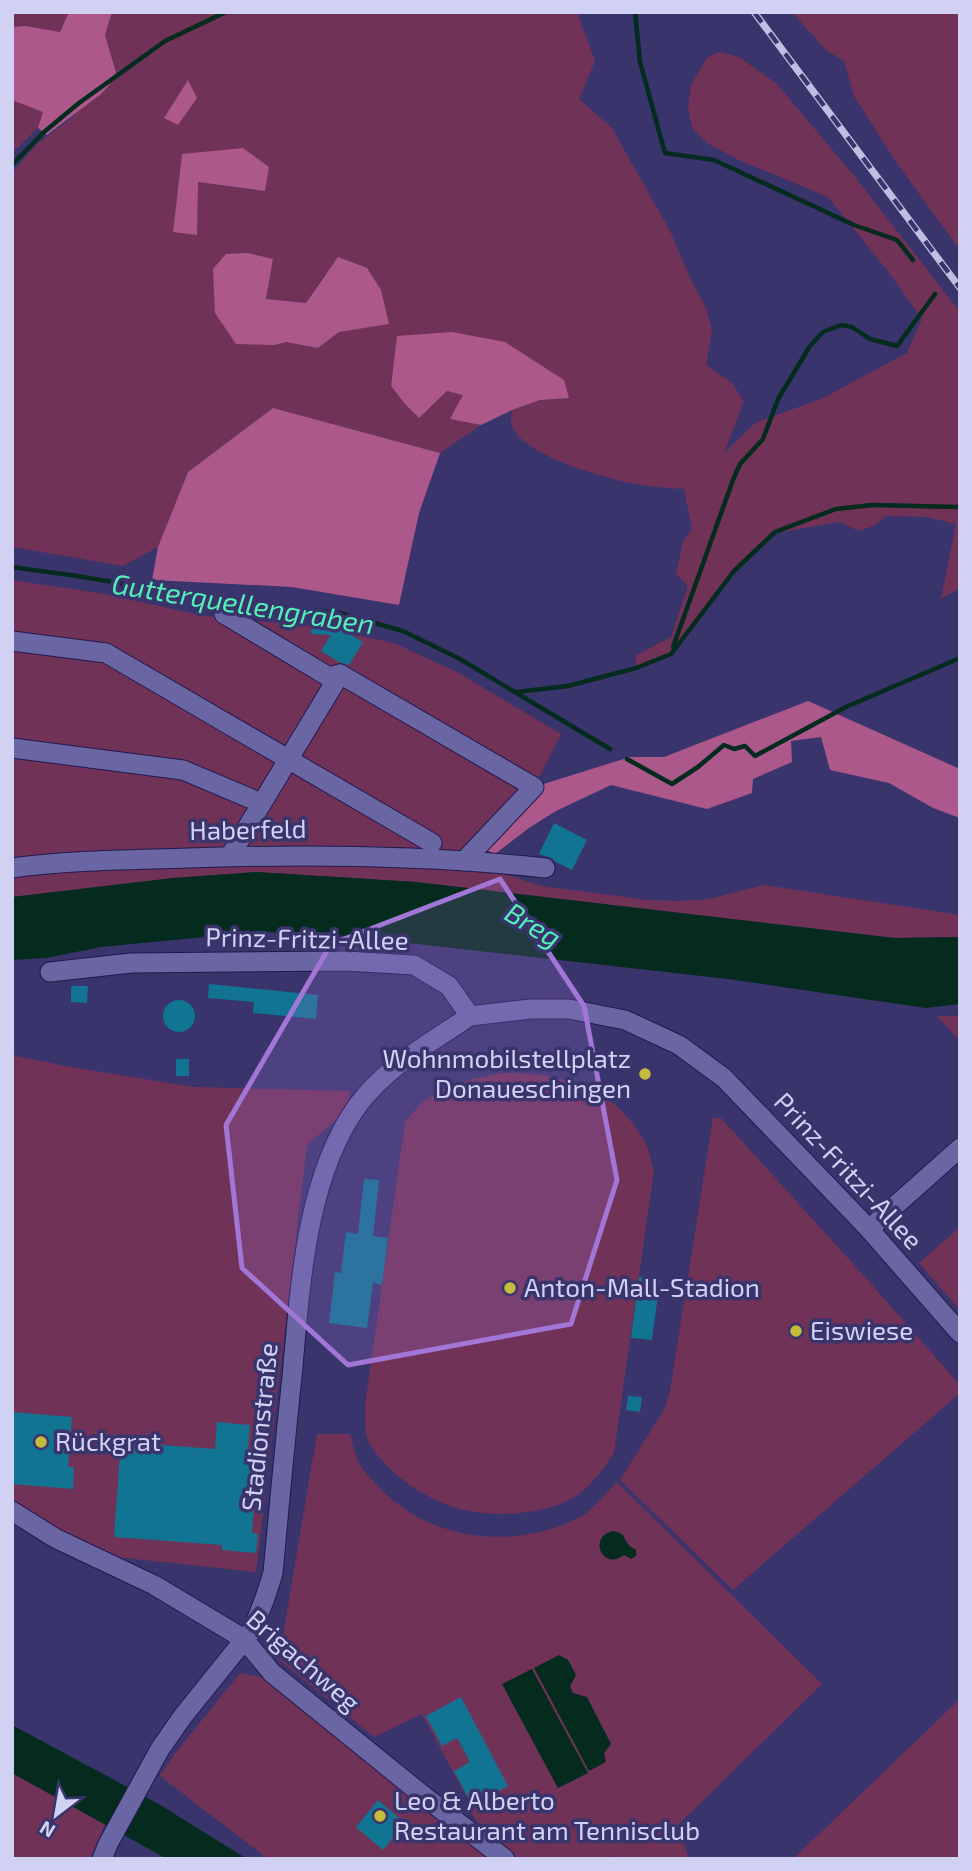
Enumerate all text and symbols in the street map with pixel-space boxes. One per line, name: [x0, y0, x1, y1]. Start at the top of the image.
water label: Gutterquellengraben: [110, 565, 377, 641]
street label: Haberfeld: [189, 812, 307, 845]
water label: Breg: [499, 894, 568, 954]
street label: Prinz-Fritzi-Allee: [205, 920, 409, 955]
place label: Wohnmobilstellplatz Donaueschingen: [383, 1042, 631, 1103]
marker: Wohnmobilstellplatz Donaueschingen: [637, 1066, 653, 1082]
street label: Prinz-Fritzi-Allee: [769, 1085, 930, 1255]
place label: Anton-Mall-Stadion: [524, 1271, 760, 1302]
marker: Anton-Mall-Stadion: [502, 1280, 518, 1296]
place label: Eiswiese: [810, 1314, 913, 1345]
marker: Eiswiese: [788, 1323, 804, 1339]
street label: Stadionstraße: [234, 1341, 283, 1513]
place label: Rückgrat: [55, 1425, 161, 1456]
marker: Rückgrat: [33, 1434, 49, 1450]
street label: Brigachweg: [241, 1602, 367, 1717]
north arrow: [21, 1780, 91, 1850]
place label: Leo & Alberto Restaurant am Tennisclub: [394, 1784, 700, 1845]
marker: Leo & Alberto Restaurant am Tennisclub: [372, 1808, 388, 1824]
text: N: [35, 1817, 59, 1843]

